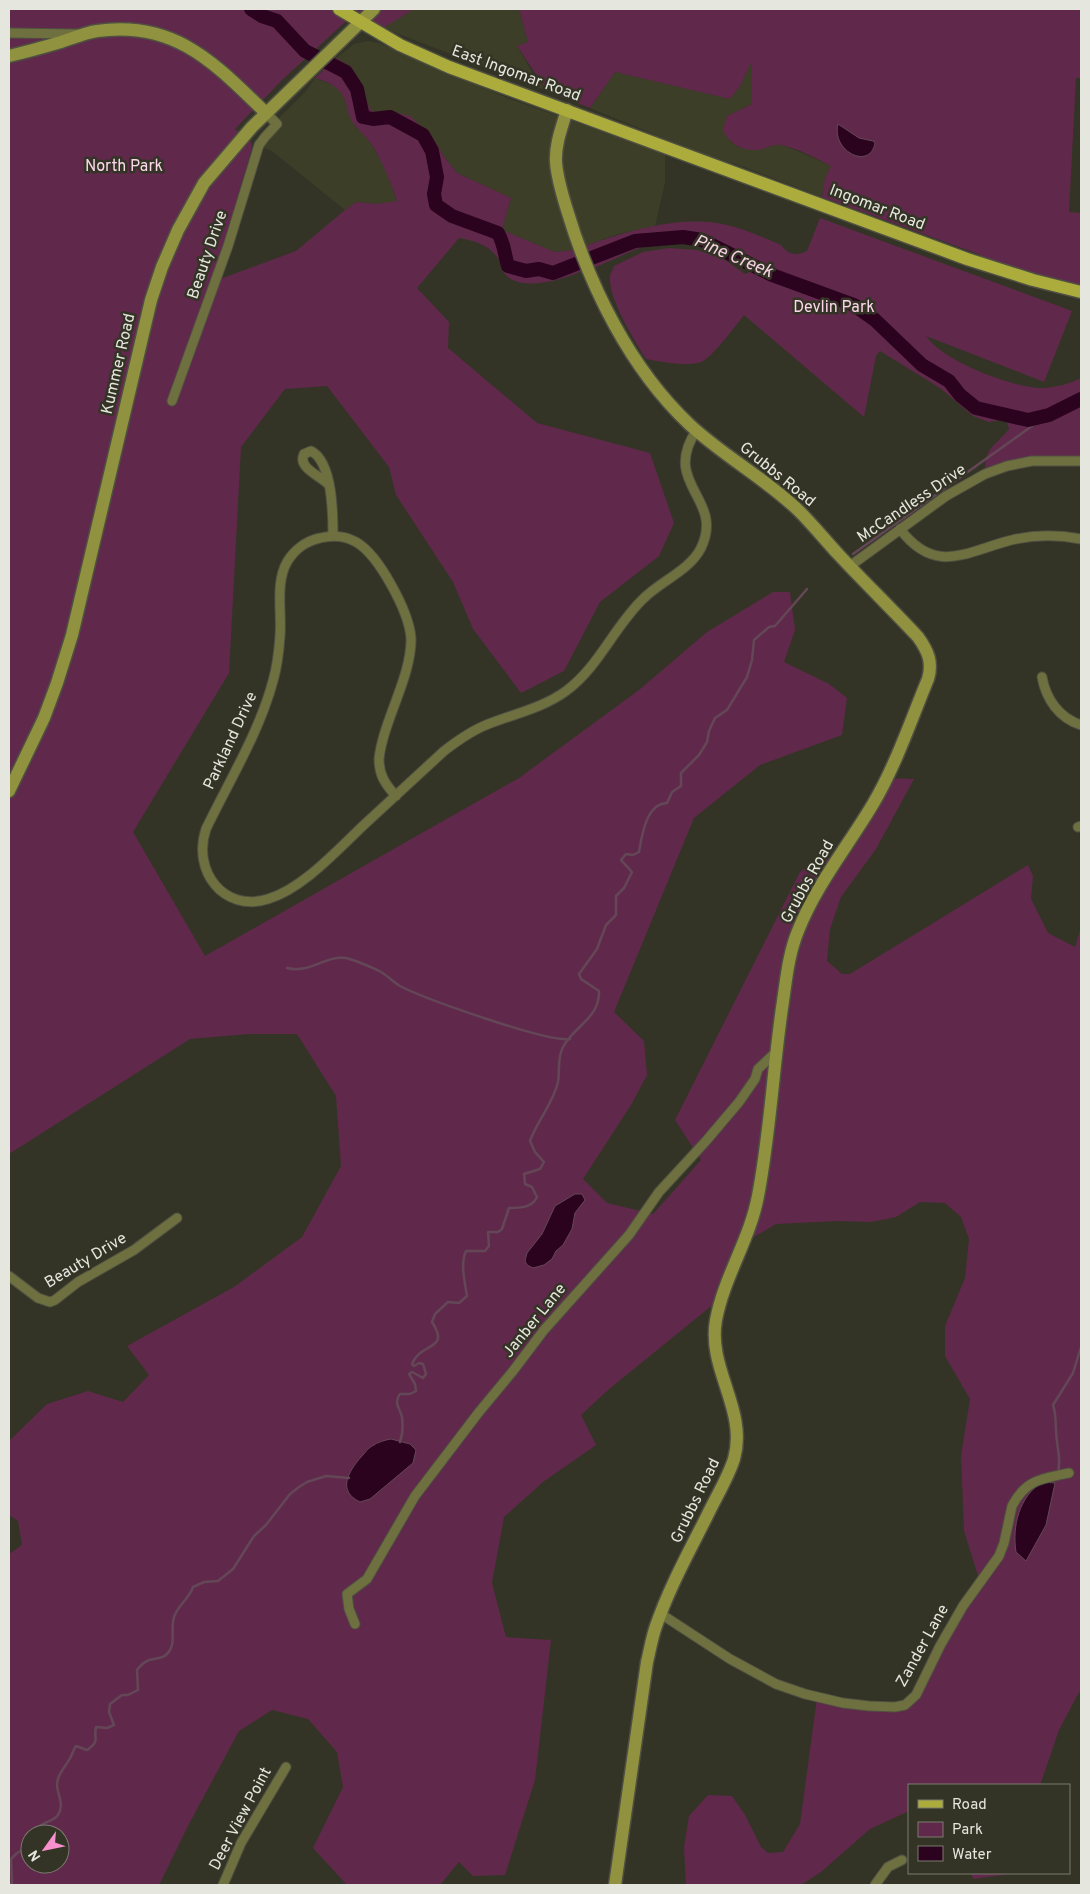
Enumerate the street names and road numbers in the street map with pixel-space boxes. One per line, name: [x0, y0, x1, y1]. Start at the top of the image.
street label: East Ingomar Road: [449, 41, 583, 107]
street label: Ingomar Road: [826, 181, 928, 235]
street label: Beauty Drive: [183, 208, 233, 302]
street label: Kummer Road: [98, 312, 140, 416]
street label: Grubbs Road: [735, 438, 819, 512]
street label: McCandless Drive: [854, 460, 970, 548]
street label: Parkland Drive: [200, 689, 262, 793]
street label: Grubbs Road: [777, 837, 839, 927]
street label: Beauty Drive: [41, 1229, 131, 1293]
street label: Janber Lane: [499, 1280, 571, 1362]
street label: Grubbs Road: [667, 1455, 725, 1547]
street label: Zander Lane: [892, 1601, 954, 1691]
street label: Deer View Point: [205, 1764, 277, 1874]

